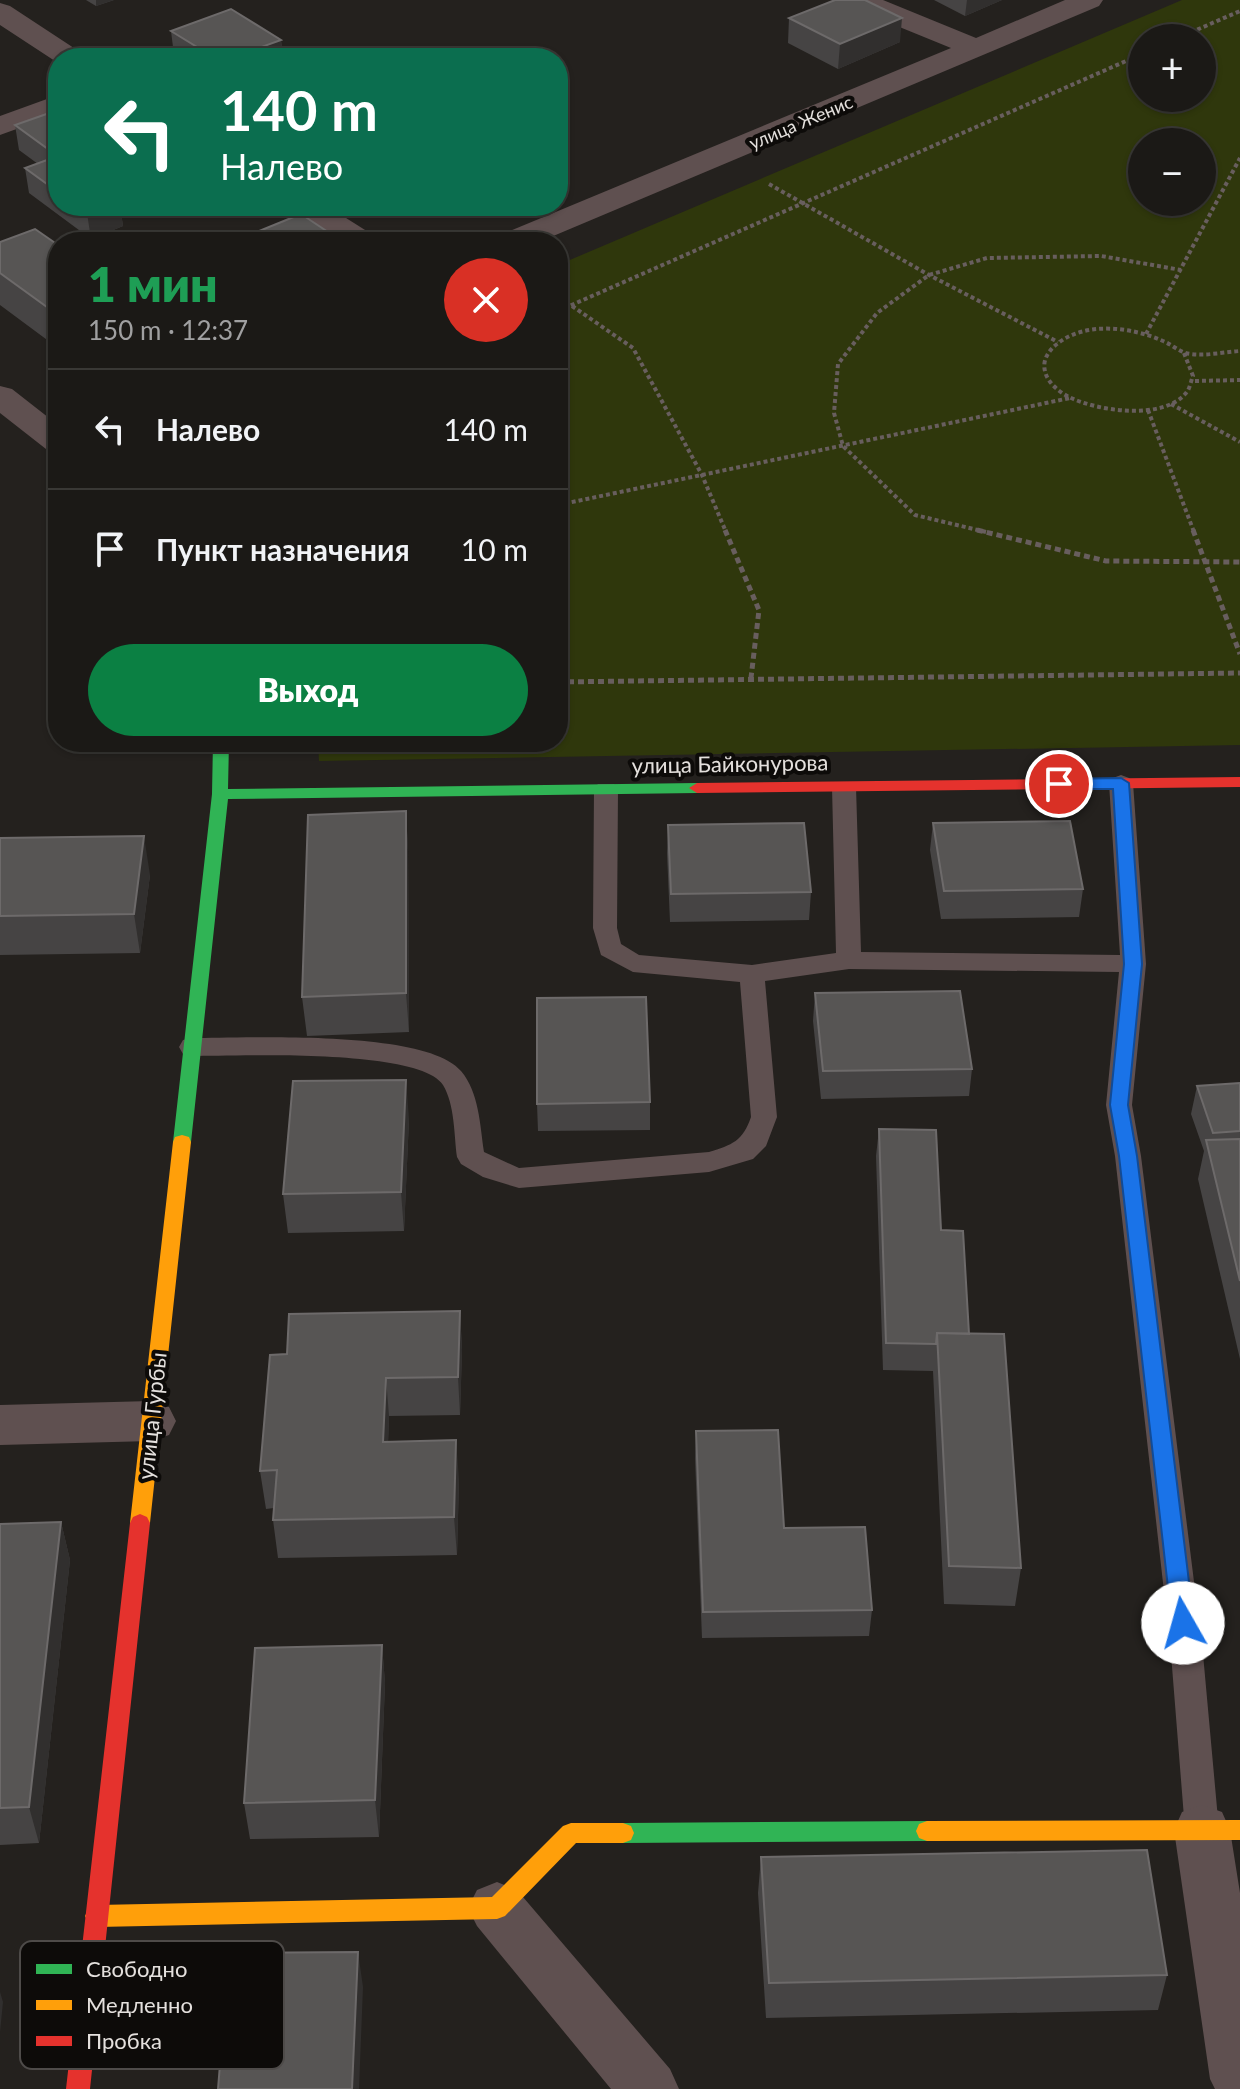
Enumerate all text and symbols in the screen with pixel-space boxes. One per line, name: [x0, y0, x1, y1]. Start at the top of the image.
map controls: [1128, 24, 1216, 216]
button: +: [1128, 24, 1216, 112]
text: 140 m: [220, 76, 378, 143]
icon: left: [88, 80, 192, 184]
street label: улица Женис: [746, 90, 856, 154]
button: −: [1128, 128, 1216, 216]
text: Налево: [220, 144, 343, 188]
text: 1 мин: [88, 255, 218, 312]
button: close: [444, 258, 528, 342]
text: 150 m · 12:37: [88, 314, 248, 346]
icon: left: [88, 407, 132, 451]
text: Налево: [156, 411, 260, 447]
text: 140 m: [443, 411, 528, 447]
icon: arrive: [88, 527, 132, 571]
text: Пункт назначения: [156, 531, 410, 567]
text: 10 m: [461, 531, 528, 567]
button: Выход: [88, 644, 528, 736]
street label: улица Байконурова: [631, 748, 829, 779]
pin: [1025, 750, 1093, 818]
icon: arrive: [1037, 762, 1081, 806]
street label: улица Гурбы: [131, 1351, 172, 1481]
position arrow: [1141, 1581, 1225, 1665]
legend: [20, 1941, 284, 2069]
text: Свободно: [86, 1955, 187, 1982]
text: Медленно: [86, 1991, 193, 2018]
text: Пробка: [86, 2027, 162, 2054]

